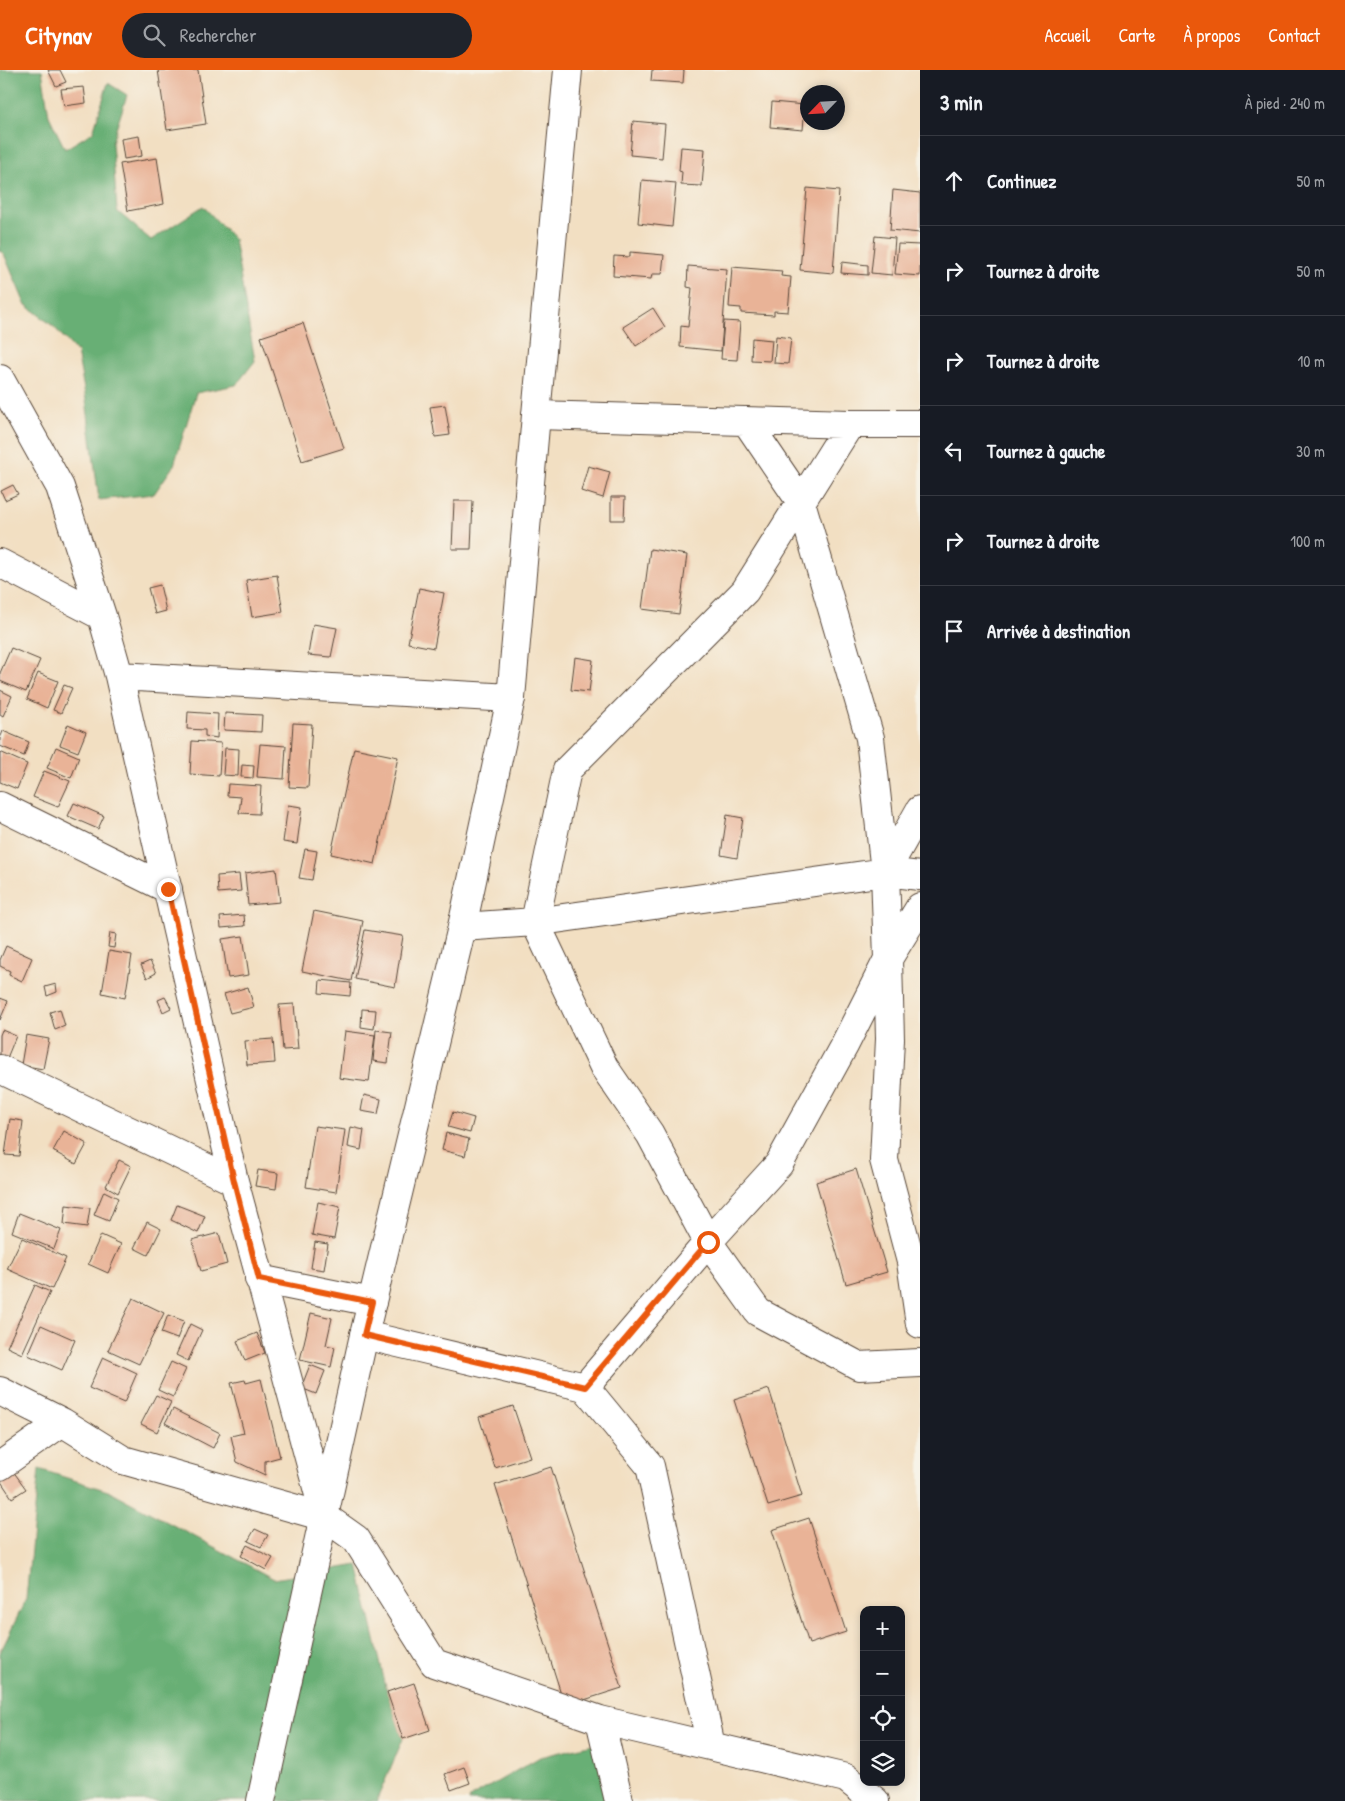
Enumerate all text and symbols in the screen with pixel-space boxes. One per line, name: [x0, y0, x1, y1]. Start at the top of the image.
search box: [122, 13, 472, 58]
text: Citynav: [25, 19, 92, 51]
icon: search: [140, 21, 168, 49]
text: Rechercher: [180, 22, 256, 48]
text: Accueil: [1044, 23, 1090, 48]
text: Carte: [1118, 23, 1156, 48]
text: À propos: [1184, 23, 1240, 48]
text: Contact: [1268, 23, 1320, 48]
north arrow: [800, 85, 845, 130]
text: 3 min: [940, 88, 983, 117]
text: À pied · 240 m: [1245, 92, 1325, 114]
icon: ahead: [940, 167, 968, 195]
text: Continuez: [987, 168, 1056, 194]
text: 50 m: [1297, 170, 1325, 192]
icon: right: [940, 257, 968, 285]
text: Tournez à droite: [987, 258, 1100, 284]
text: 50 m: [1297, 260, 1325, 282]
icon: right: [940, 347, 968, 375]
text: Tournez à droite: [987, 348, 1100, 374]
text: 10 m: [1297, 350, 1325, 372]
icon: left: [940, 437, 968, 465]
text: Tournez à gauche: [987, 438, 1105, 464]
text: 30 m: [1296, 440, 1325, 462]
icon: right: [940, 527, 968, 555]
text: Tournez à droite: [987, 528, 1100, 554]
text: 100 m: [1290, 530, 1325, 552]
icon: arrive: [940, 617, 968, 645]
text: Arrivée à destination: [987, 618, 1130, 644]
route end: [157, 878, 180, 901]
route start: [697, 1231, 720, 1254]
map controls: [860, 1606, 905, 1786]
button: +: [860, 1606, 905, 1651]
button: −: [860, 1651, 905, 1696]
button: locate: [860, 1696, 905, 1741]
button: layers: [860, 1741, 905, 1786]

